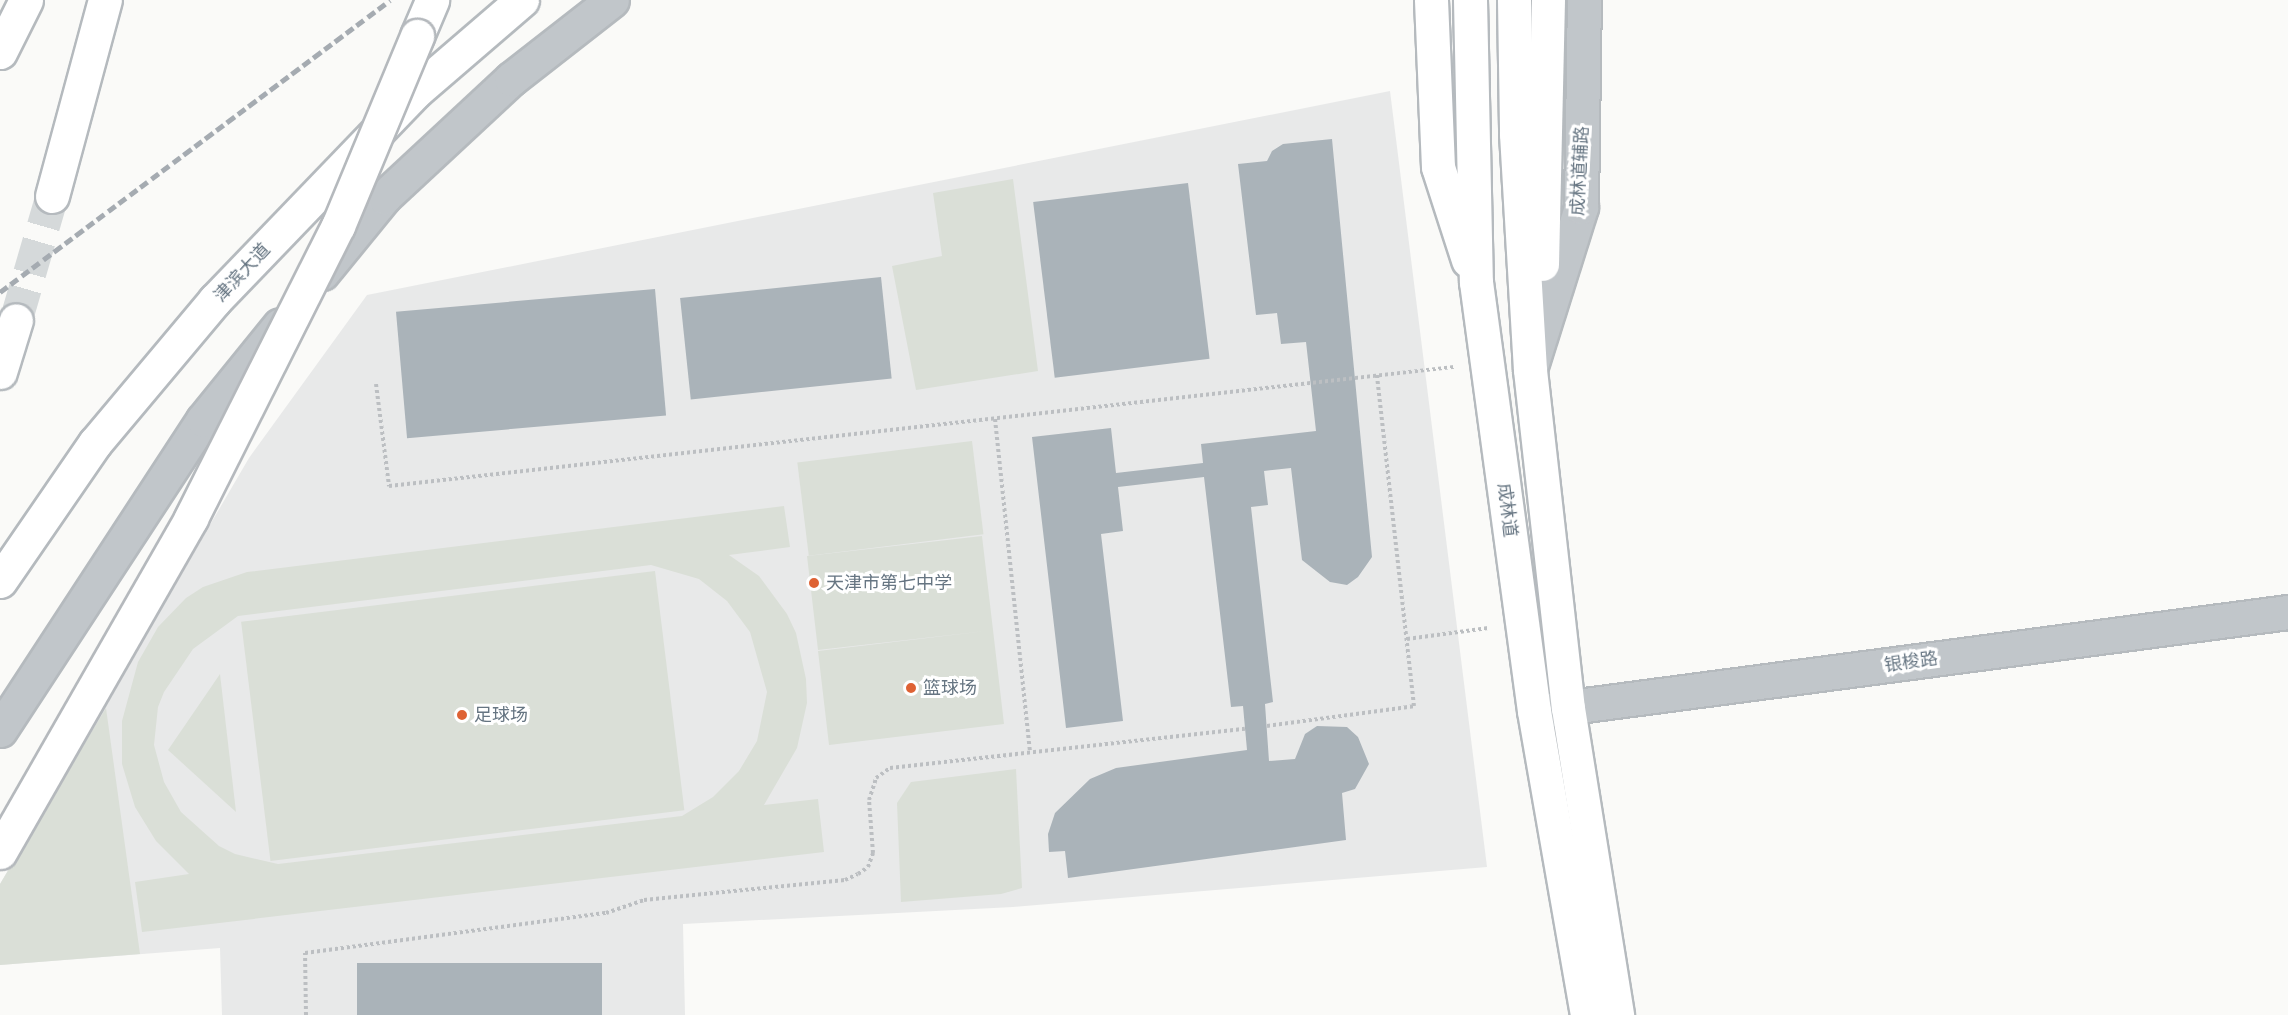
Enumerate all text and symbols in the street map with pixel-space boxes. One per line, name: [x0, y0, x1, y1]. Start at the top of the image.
street label: 成林道辅路: [1567, 125, 1593, 217]
street label: 津滨大道: [210, 239, 274, 307]
street label: 成林道: [1493, 482, 1521, 538]
place label: 天津市第七中学: [826, 572, 952, 594]
marker: 天津市第七中学: [807, 576, 821, 590]
street label: 银梭路: [1883, 648, 1939, 676]
place label: 篮球场: [923, 677, 977, 699]
marker: 篮球场: [904, 681, 918, 695]
place label: 足球场: [474, 704, 528, 726]
marker: 足球场: [455, 708, 469, 722]

